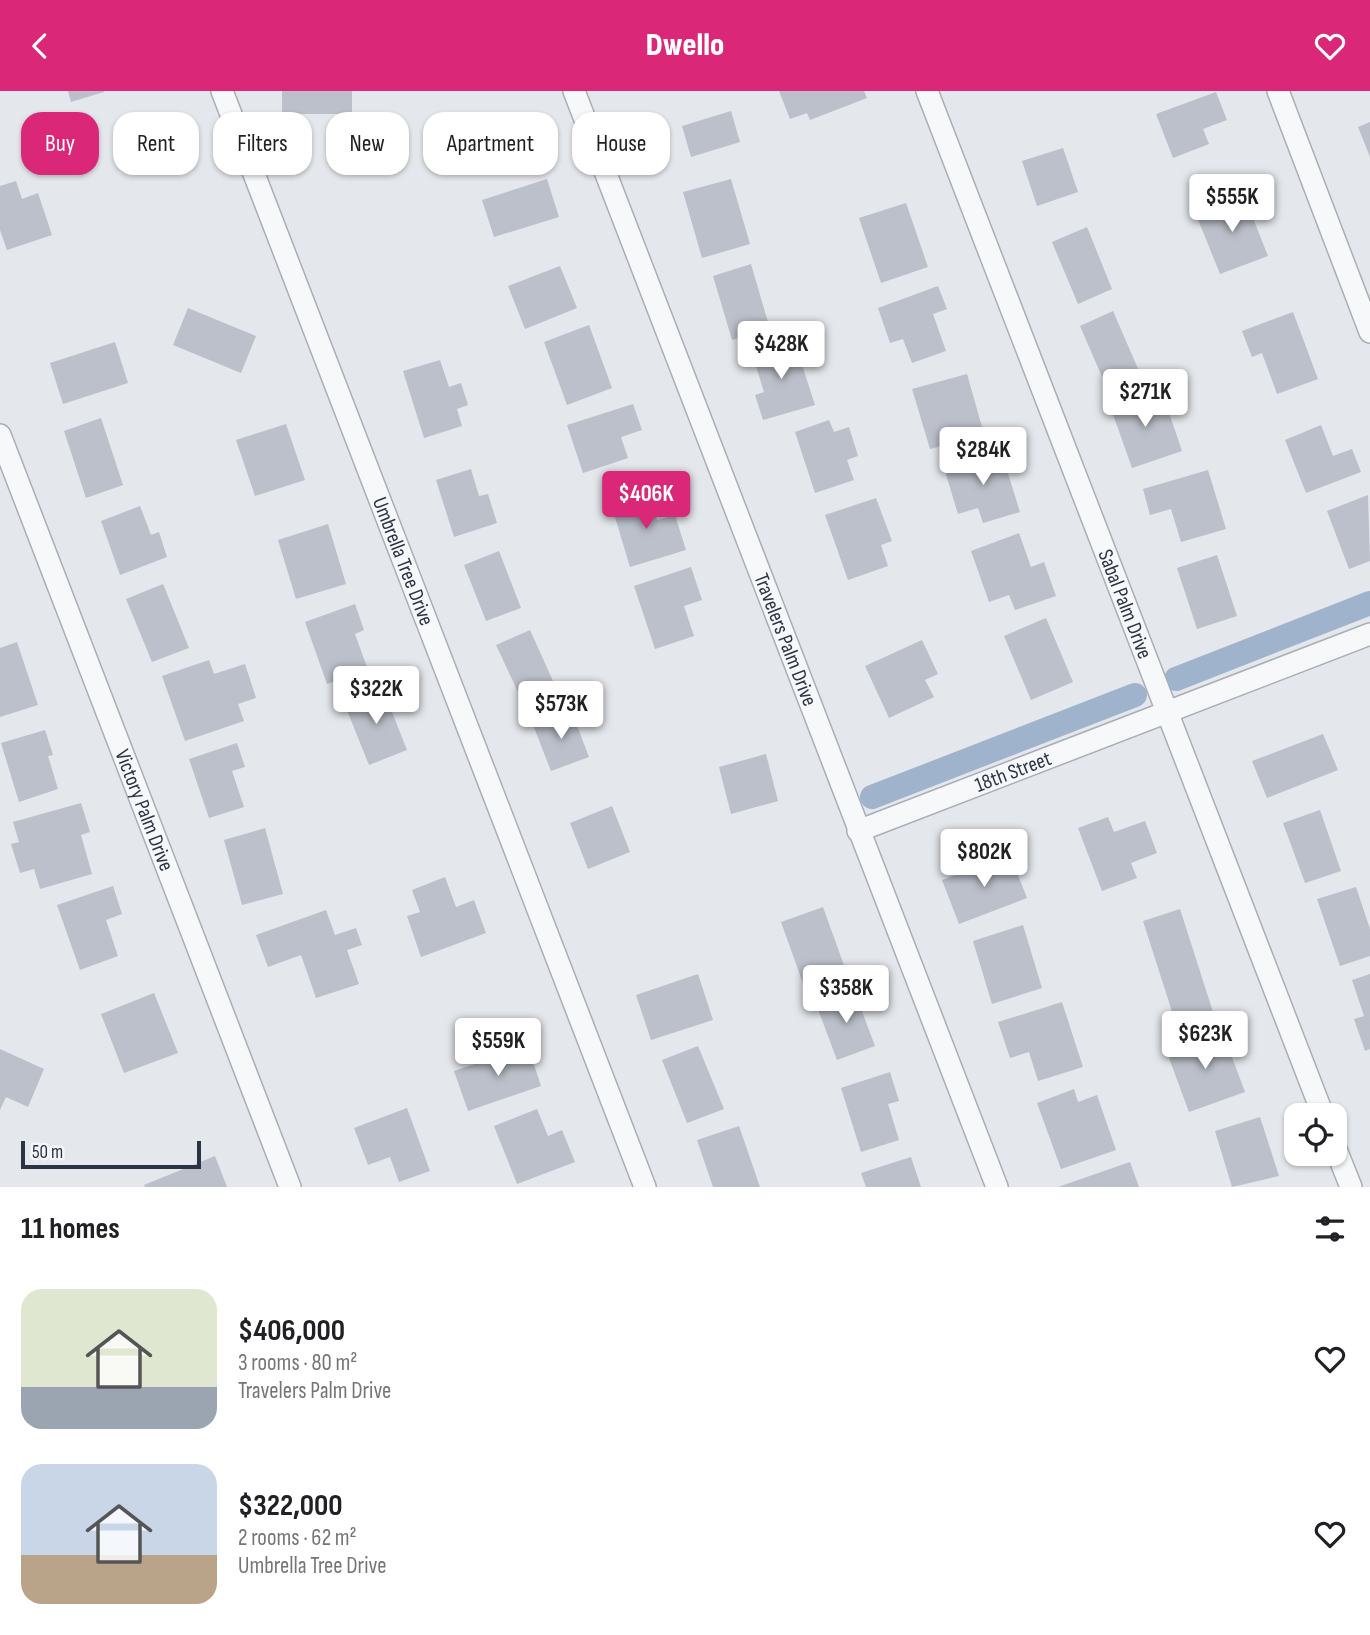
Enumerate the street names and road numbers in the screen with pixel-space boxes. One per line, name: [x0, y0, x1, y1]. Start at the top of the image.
street label: Umbrella Tree Drive: [367, 494, 439, 629]
street label: Sabal Palm Drive: [1092, 546, 1157, 662]
street label: Travelers Palm Drive: [748, 570, 822, 710]
street label: Victory Palm Drive: [109, 746, 179, 875]
street label: 18th Street: [971, 746, 1055, 798]

